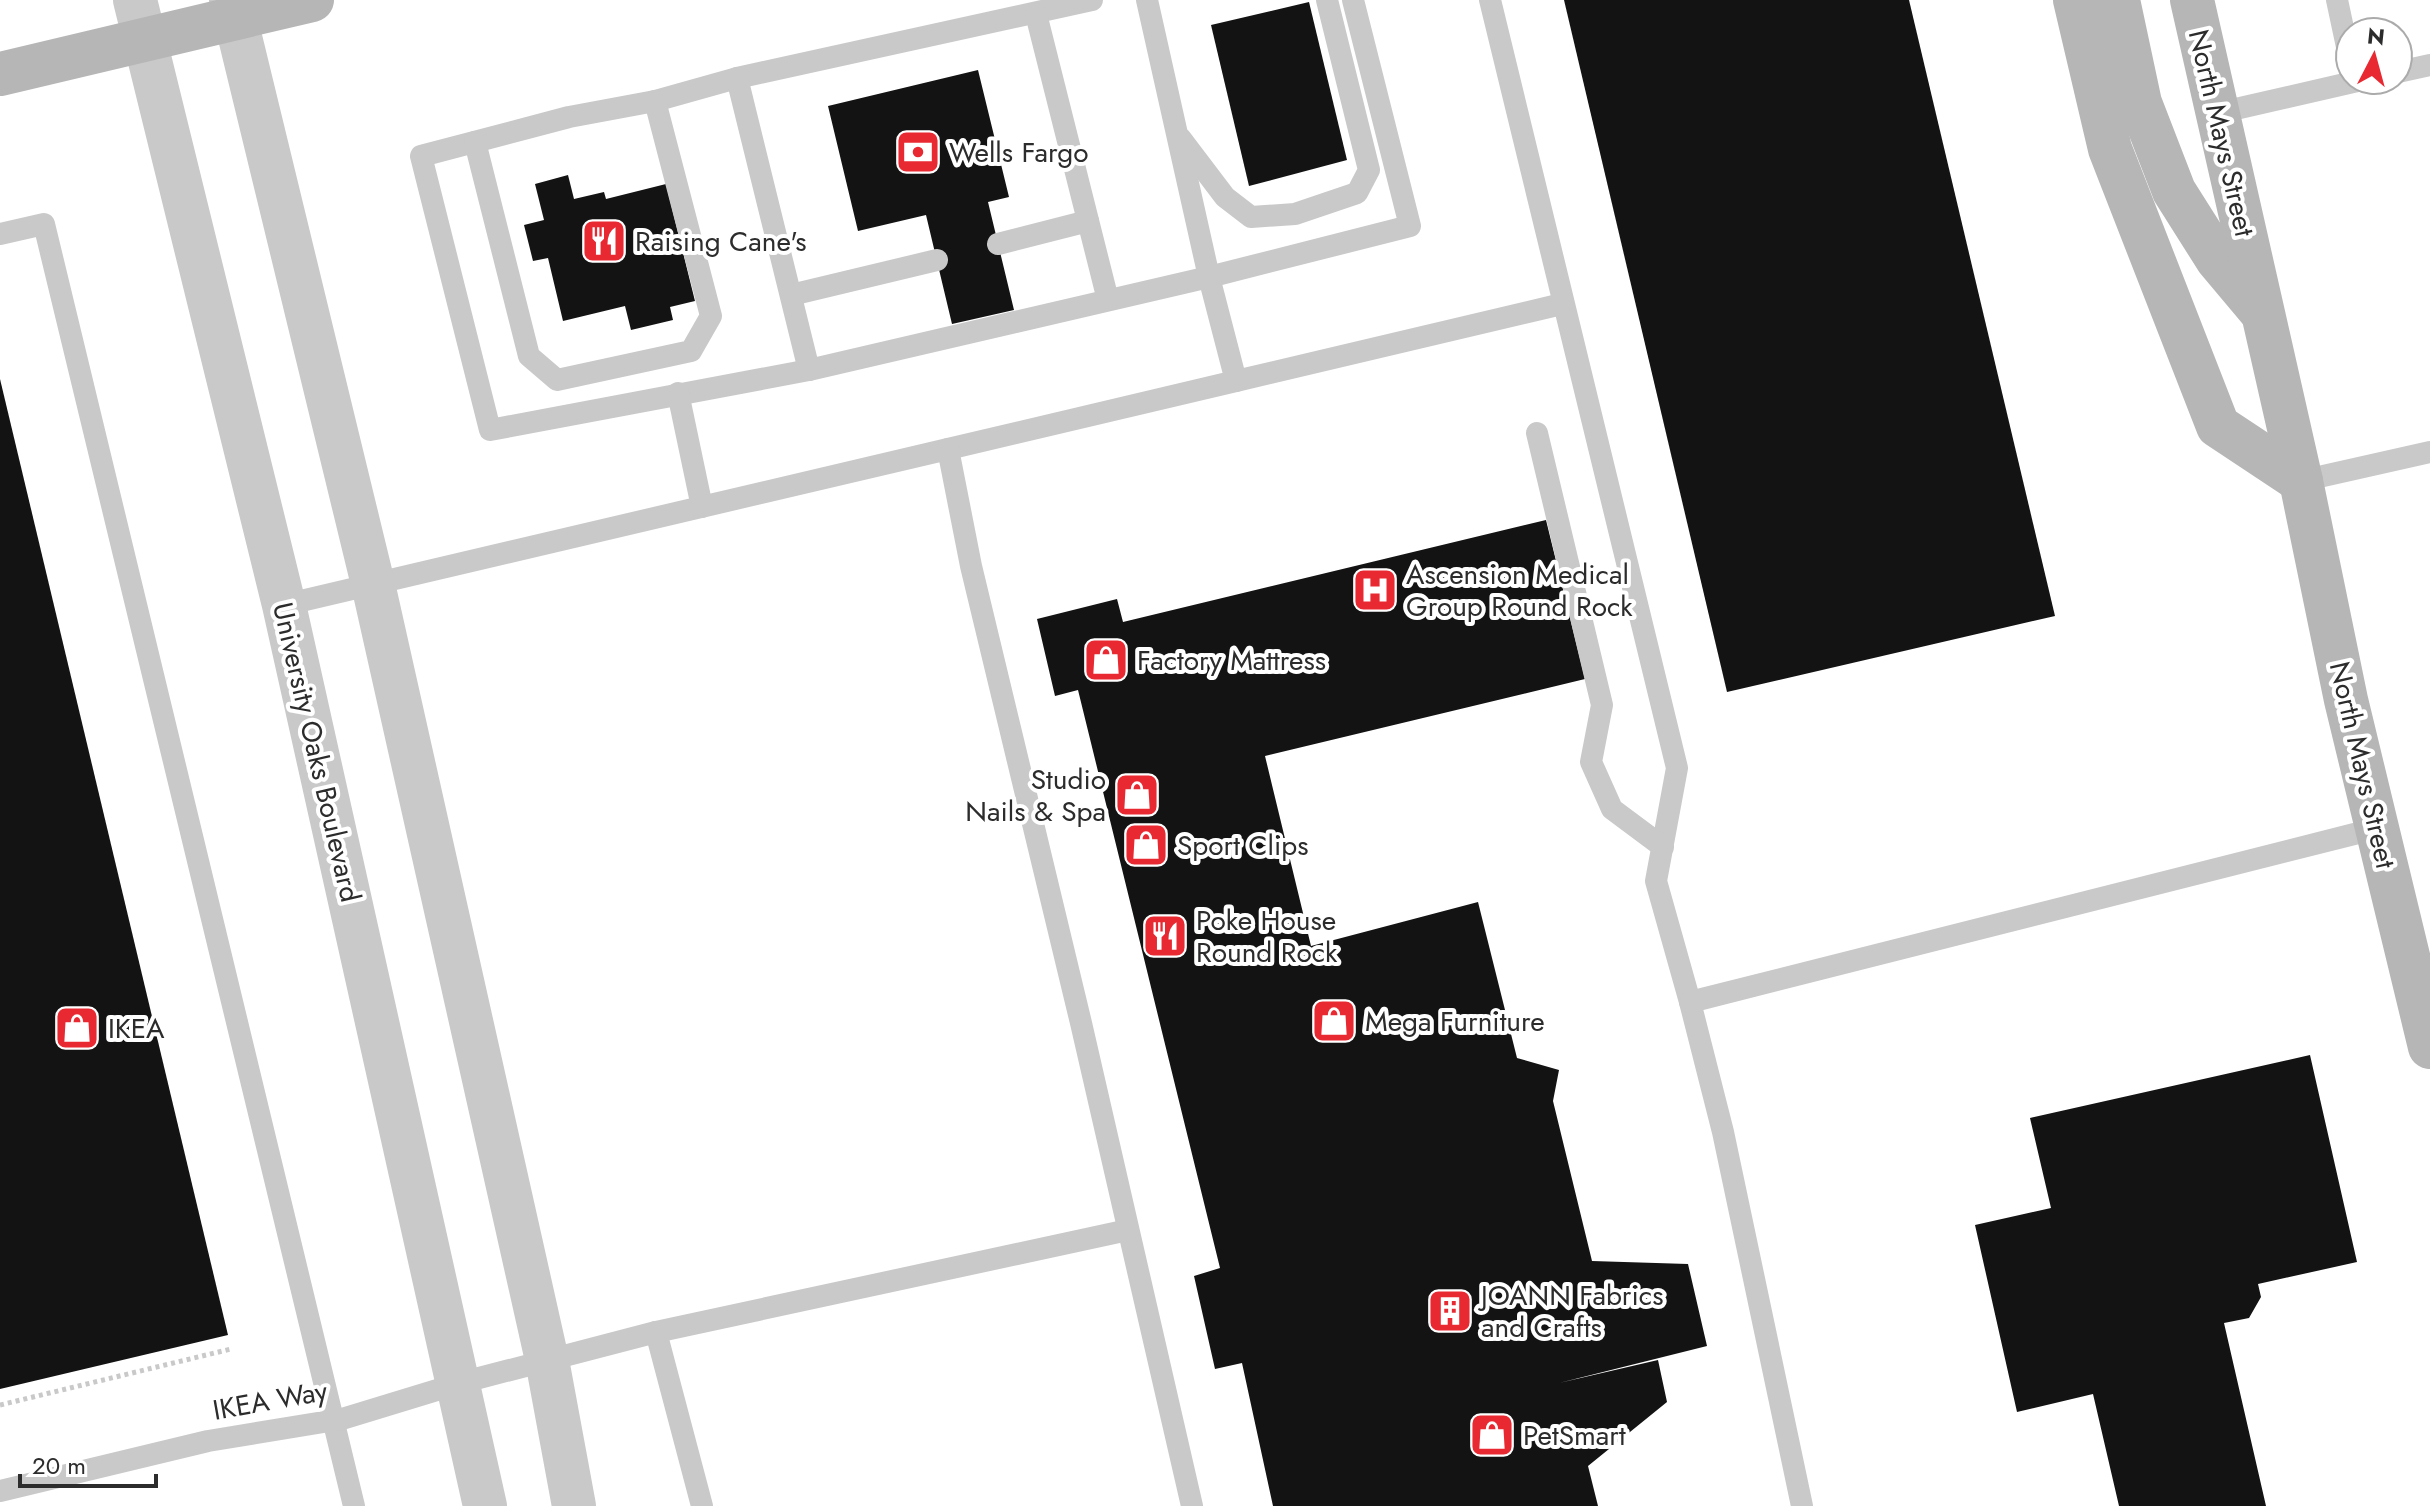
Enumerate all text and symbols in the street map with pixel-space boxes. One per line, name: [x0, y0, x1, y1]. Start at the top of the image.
north arrow: [2334, 16, 2414, 96]
text: N: [2366, 19, 2386, 53]
street label: North Mays Street: [2178, 26, 2265, 241]
bank icon: Wells Fargo: [894, 128, 942, 176]
place label: Wells Fargo: [949, 132, 1089, 173]
restaurant icon: Raising Cane's: [580, 217, 628, 265]
place label: Raising Cane's: [635, 221, 806, 262]
place label: Ascension Medical Group Round Rock: [1406, 554, 1633, 627]
hospital icon: Ascension Medical Group Round Rock: [1351, 566, 1399, 614]
street label: University Oaks Boulevard: [262, 598, 371, 906]
shop icon: Factory Mattress: [1082, 636, 1130, 684]
place label: Factory Mattress: [1137, 640, 1326, 681]
street label: North Mays Street: [2319, 658, 2406, 873]
place label: Studio Nails & Spa: [965, 759, 1106, 832]
shop icon: Studio Nails & Spa: [1113, 771, 1161, 819]
shop icon: Sport Clips: [1122, 821, 1170, 869]
place label: Sport Clips: [1177, 825, 1308, 866]
place label: Poke House Round Rock: [1196, 900, 1338, 973]
restaurant icon: Poke House Round Rock: [1141, 912, 1189, 960]
shop icon: Mega Furniture: [1310, 997, 1358, 1045]
place label: Mega Furniture: [1365, 1001, 1545, 1042]
shop icon: IKEA: [53, 1004, 101, 1052]
place label: IKEA: [108, 1008, 165, 1049]
place label: JOANN Fabrics and Crafts: [1477, 1275, 1663, 1348]
building icon: JOANN Fabrics and Crafts: [1426, 1287, 1474, 1335]
street label: IKEA Way: [210, 1370, 331, 1431]
shop icon: PetSmart: [1468, 1411, 1516, 1459]
place label: PetSmart: [1523, 1415, 1626, 1456]
scale bar: [20, 1438, 156, 1488]
text: 20 m: [32, 1448, 86, 1483]

